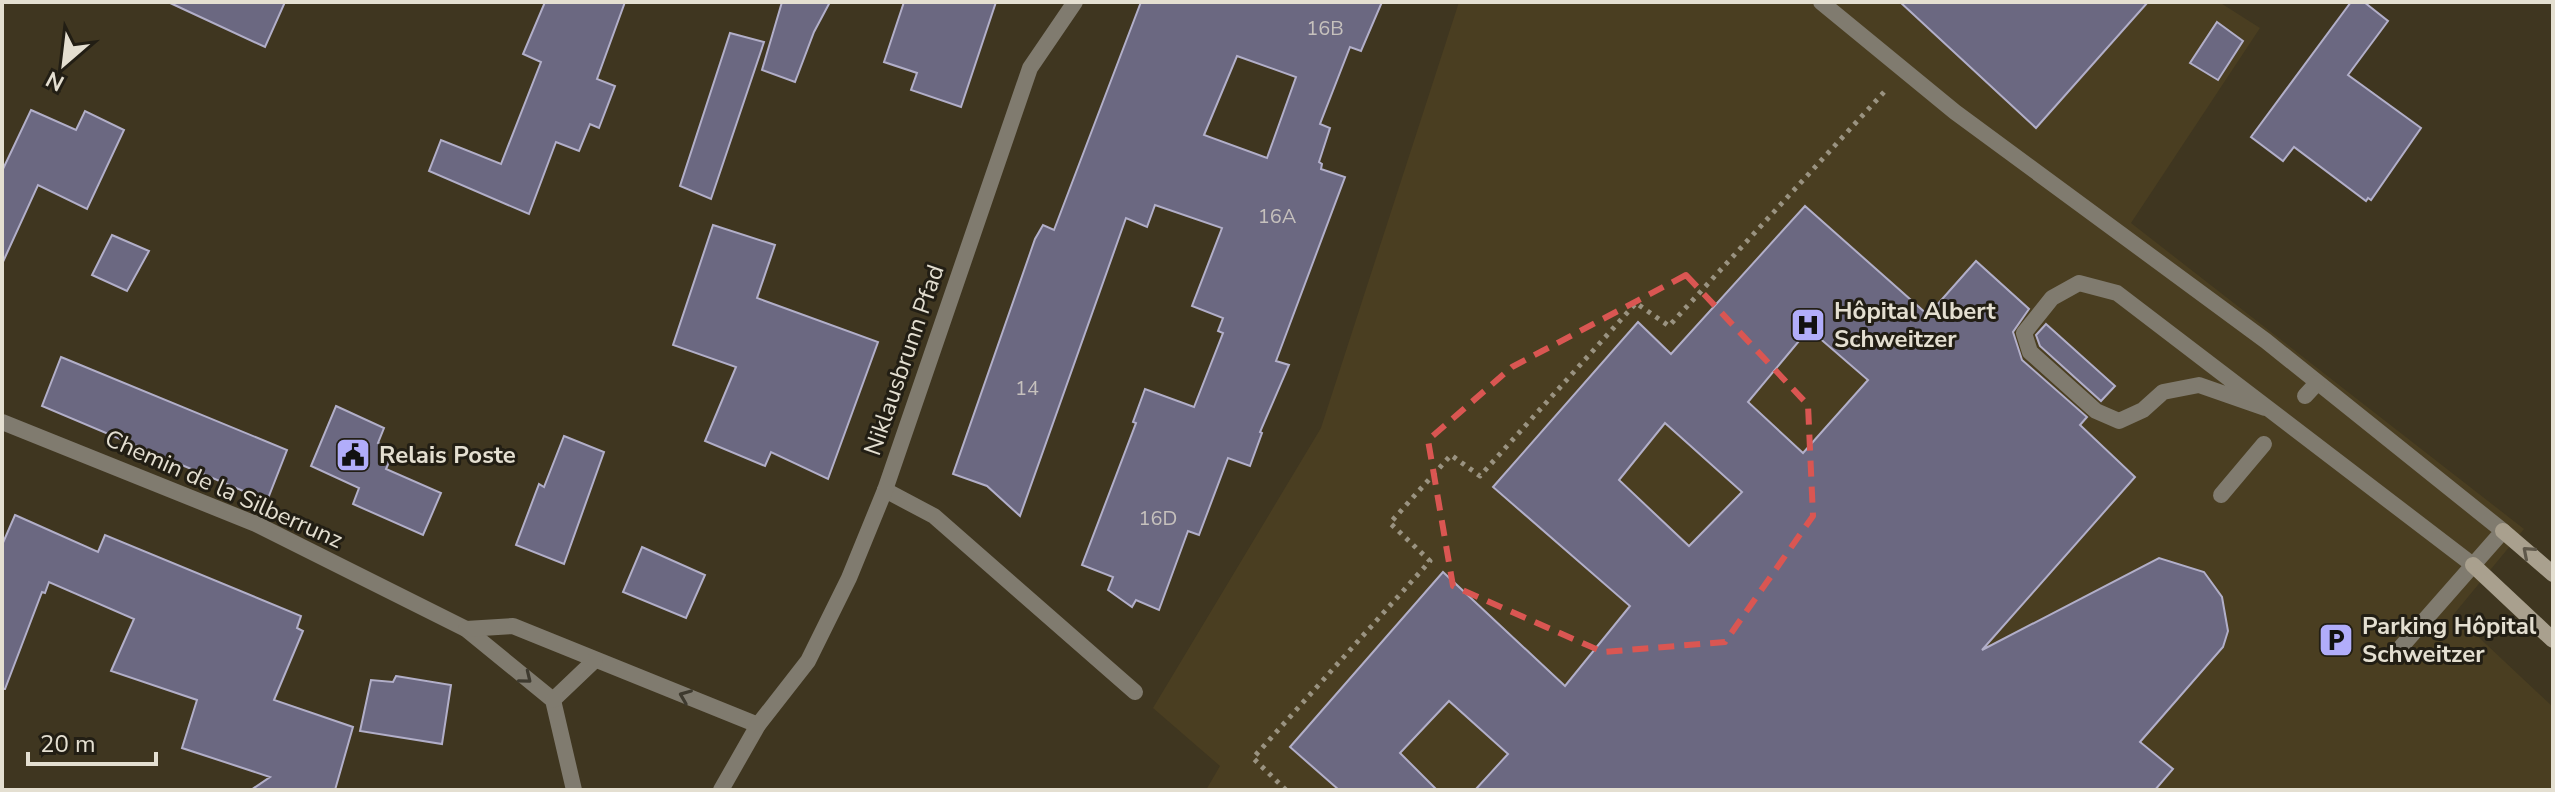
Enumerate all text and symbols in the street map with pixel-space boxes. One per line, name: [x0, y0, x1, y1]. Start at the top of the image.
house number: 16B: [1306, 15, 1344, 42]
north arrow: [24, 24, 104, 104]
text: N: [41, 64, 69, 98]
house number: 16A: [1258, 203, 1297, 230]
street label: Niklausbrunn Pfad: [856, 261, 952, 459]
place label: Hôpital Albert Schweitzer: [1834, 295, 1996, 355]
hospital icon: Hôpital Albert Schweitzer: [1789, 306, 1827, 344]
house number: 14: [1015, 375, 1039, 402]
street label: Chemin de la Silberrunz: [100, 422, 348, 556]
public building icon: Relais Poste: [334, 436, 372, 474]
place label: Relais Poste: [379, 439, 516, 471]
house number: 16D: [1139, 505, 1177, 532]
one-way arrow: [2522, 548, 2537, 562]
place label: Parking Hôpital Schweitzer: [2362, 610, 2537, 670]
parking icon: Parking Hôpital Schweitzer: [2317, 621, 2355, 659]
one-way arrow: [517, 668, 532, 683]
one-way arrow: [679, 689, 693, 706]
scale bar: [28, 716, 156, 766]
text: 20 m: [40, 728, 96, 760]

